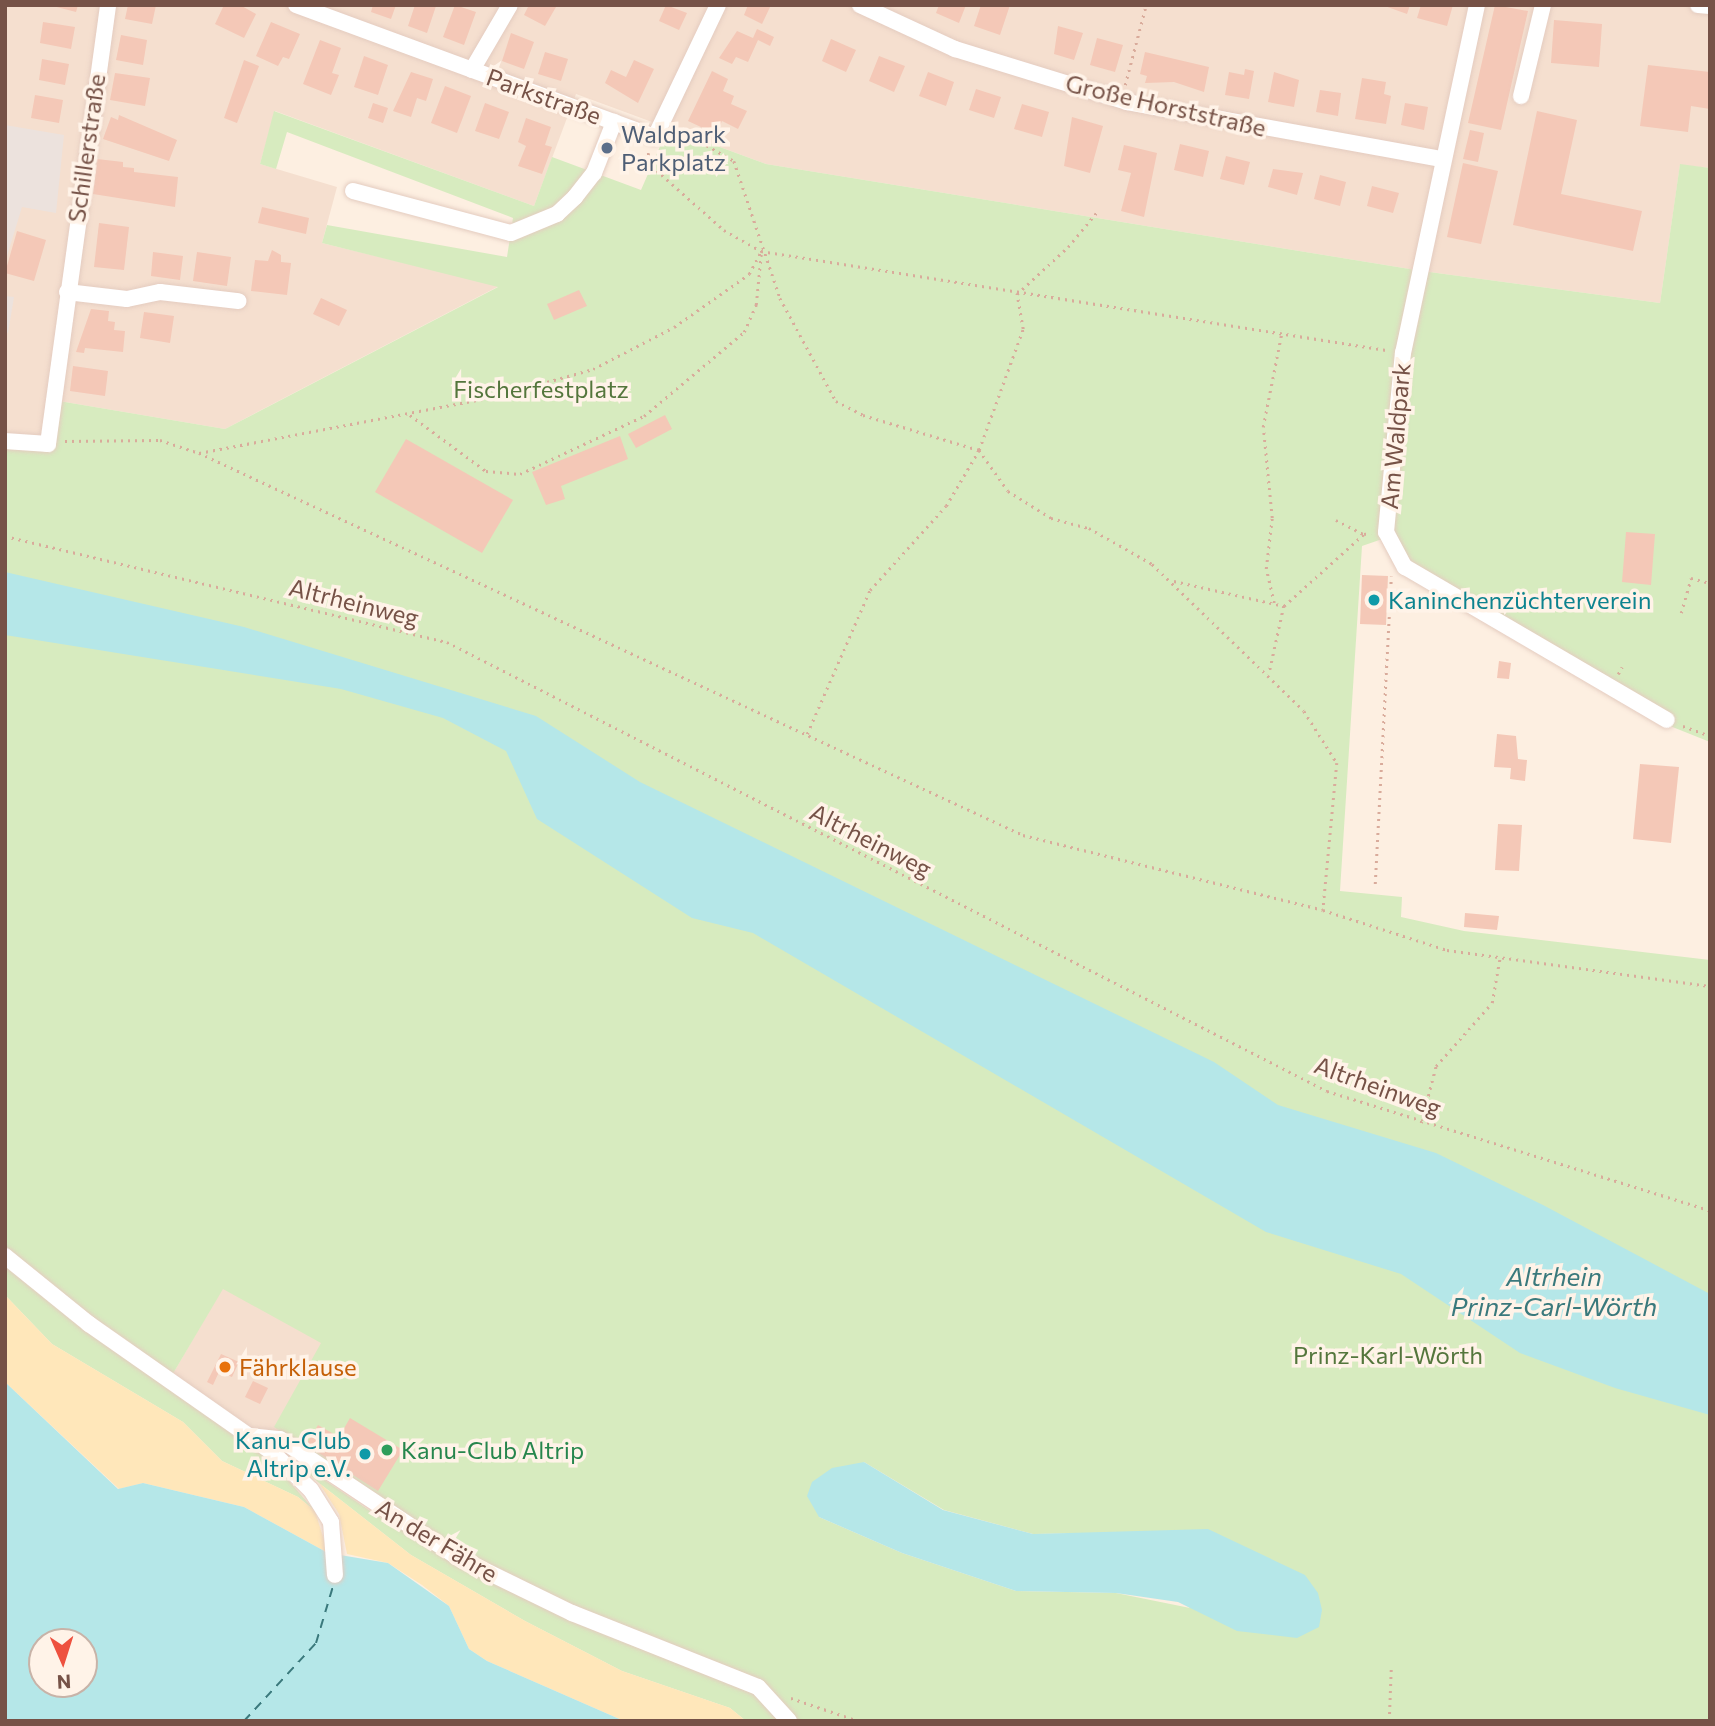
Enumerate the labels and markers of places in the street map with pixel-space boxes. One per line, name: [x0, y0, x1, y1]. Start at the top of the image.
place label: Waldpark Parkplatz: [621, 120, 726, 176]
marker: Waldpark Parkplatz: [599, 140, 615, 156]
place label: Kaninchenzüchterverein: [1388, 586, 1652, 614]
marker: Kaninchenzüchterverein: [1366, 592, 1382, 608]
place label: Fährklause: [239, 1353, 357, 1381]
marker: Fährklause: [217, 1359, 233, 1375]
place label: Kanu-Club Altrip e.V.: [235, 1426, 351, 1482]
place label: Kanu-Club Altrip: [401, 1436, 584, 1464]
marker: Kanu-Club Altrip: [379, 1442, 395, 1458]
marker: Kanu-Club Altrip e.V.: [357, 1446, 373, 1462]

